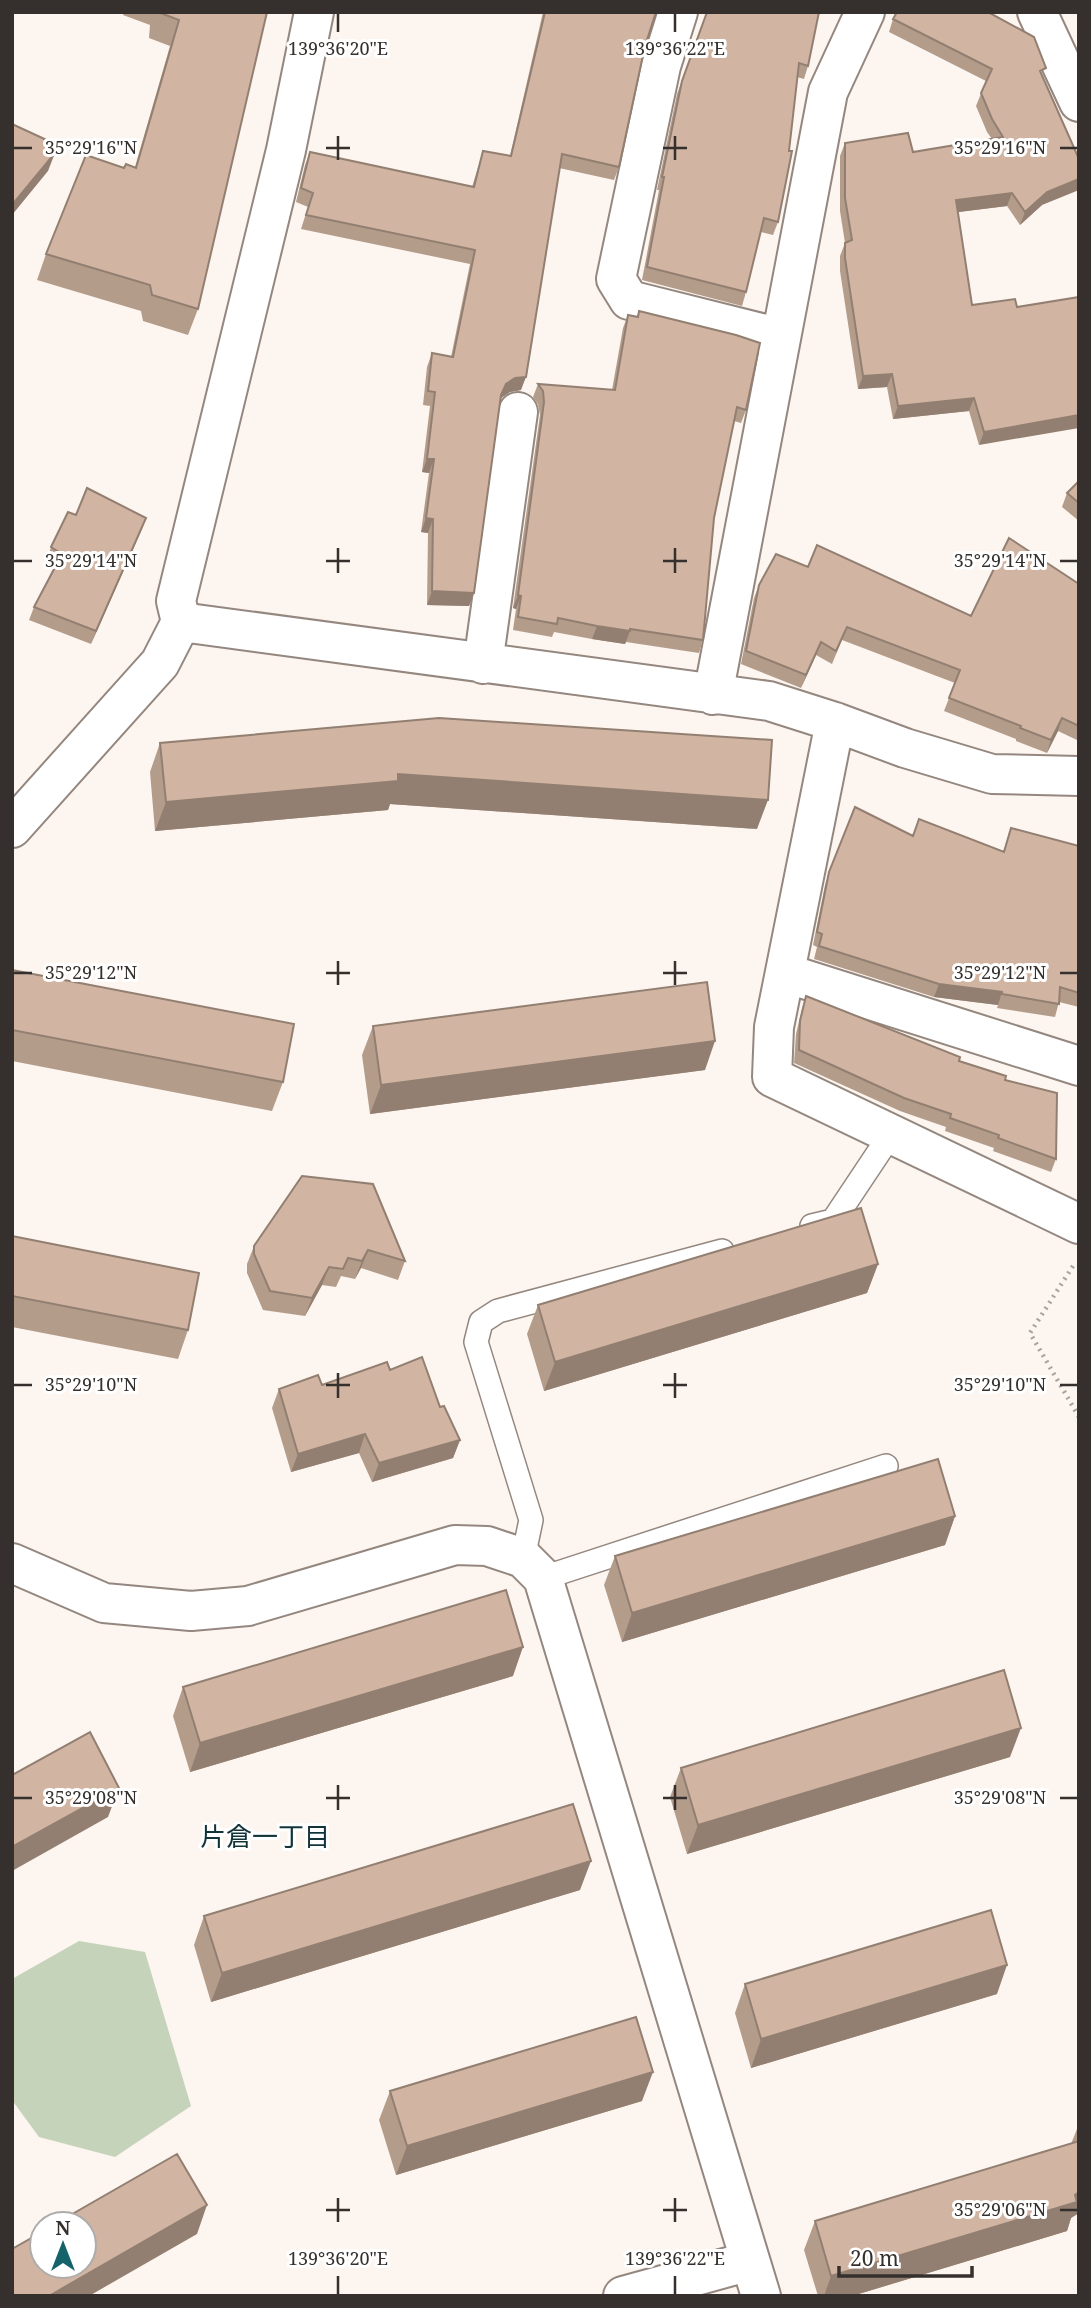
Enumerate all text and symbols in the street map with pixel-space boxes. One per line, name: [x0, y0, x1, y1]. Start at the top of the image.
text: 139°36'20"E: [288, 36, 388, 60]
text: 139°36'22"E: [625, 36, 725, 60]
text: 35°29'16"N: [45, 135, 138, 159]
text: 35°29'16"N: [954, 135, 1047, 159]
text: 35°29'14"N: [45, 548, 138, 572]
text: 35°29'14"N: [954, 548, 1047, 572]
text: 35°29'12"N: [45, 960, 138, 984]
text: 35°29'12"N: [954, 960, 1047, 984]
text: 35°29'10"N: [45, 1372, 138, 1396]
text: 35°29'10"N: [954, 1372, 1047, 1396]
text: 35°29'08"N: [45, 1785, 138, 1809]
text: 35°29'08"N: [954, 1785, 1047, 1809]
district label: 片倉一丁目: [200, 1818, 330, 1854]
text: 35°29'06"N: [954, 2197, 1047, 2221]
north arrow: [28, 2210, 98, 2280]
text: N: [56, 2215, 71, 2241]
scale bar: [839, 2234, 972, 2278]
text: 20 m: [850, 2244, 899, 2272]
text: 139°36'20"E: [288, 2246, 388, 2270]
text: 139°36'22"E: [625, 2246, 725, 2270]

